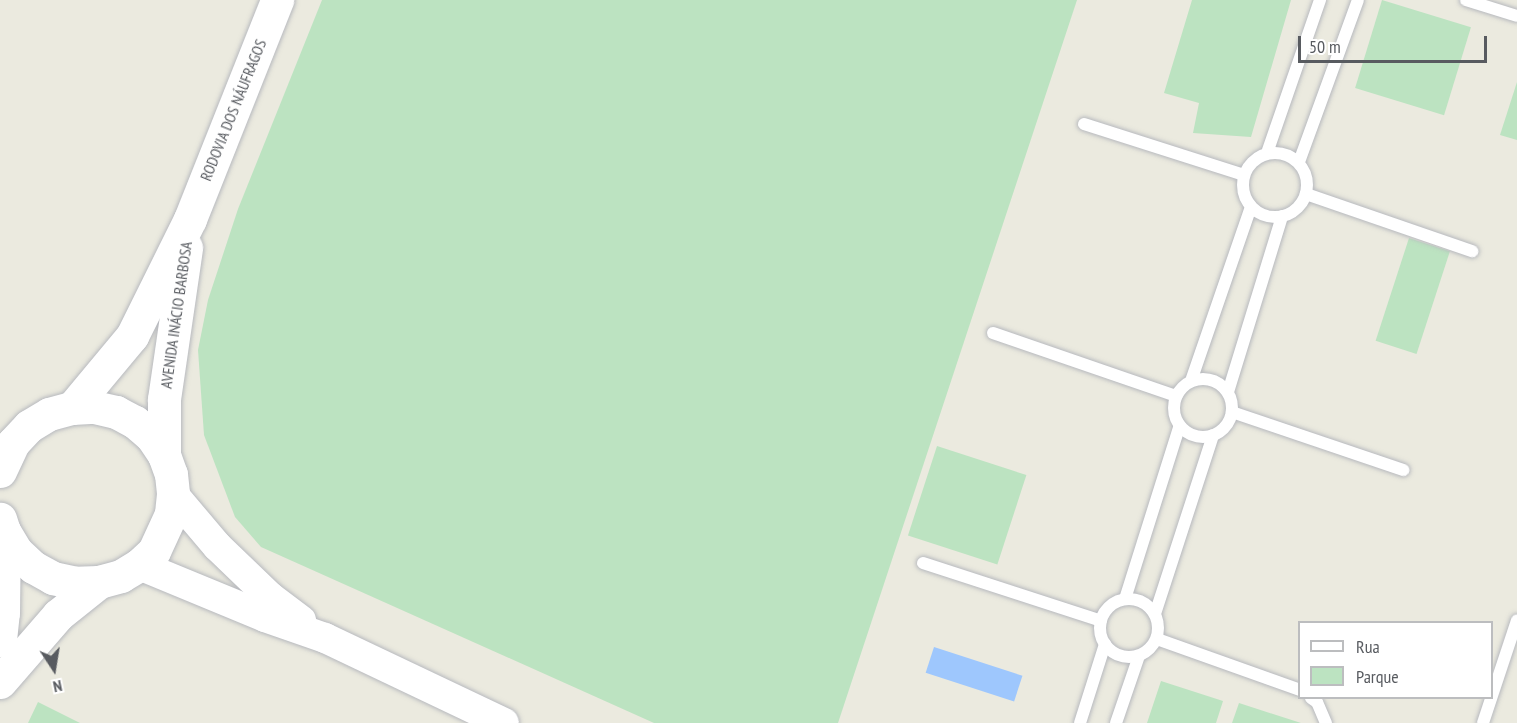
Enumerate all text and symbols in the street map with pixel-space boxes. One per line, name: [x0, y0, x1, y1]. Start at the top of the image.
scale bar: [1301, 24, 1490, 62]
text: 50 m: [1309, 35, 1341, 58]
street label: RODOVIA DOS NÁUFRAGOS: [196, 36, 270, 184]
street label: AVENIDA INÁCIO BARBOSA: [156, 240, 196, 390]
legend: [1298, 621, 1493, 699]
text: Rua: [1356, 635, 1380, 658]
north arrow: [24, 639, 84, 699]
text: Parque: [1356, 665, 1399, 688]
text: N: [51, 676, 64, 697]

